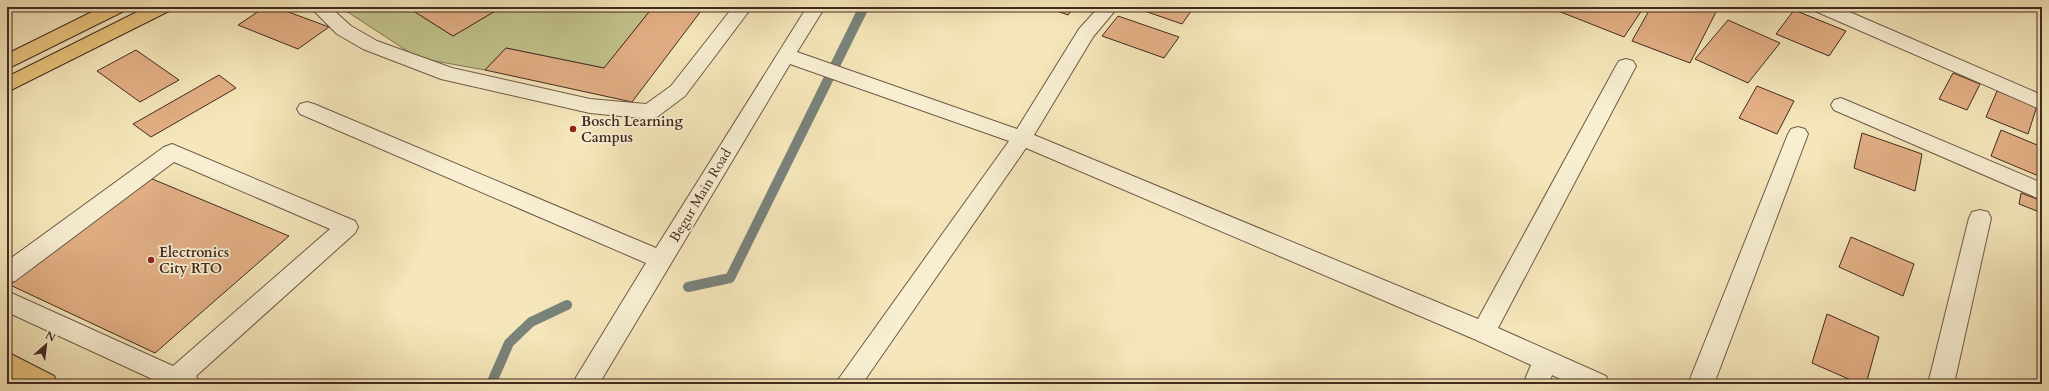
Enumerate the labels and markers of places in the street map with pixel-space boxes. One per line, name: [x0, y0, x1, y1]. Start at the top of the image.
place label: Bosch Learning Campus: [581, 112, 684, 147]
marker: Bosch Learning Campus: [568, 124, 578, 134]
place label: Electronics City RTO: [159, 243, 229, 278]
marker: Electronics City RTO: [146, 255, 156, 265]

